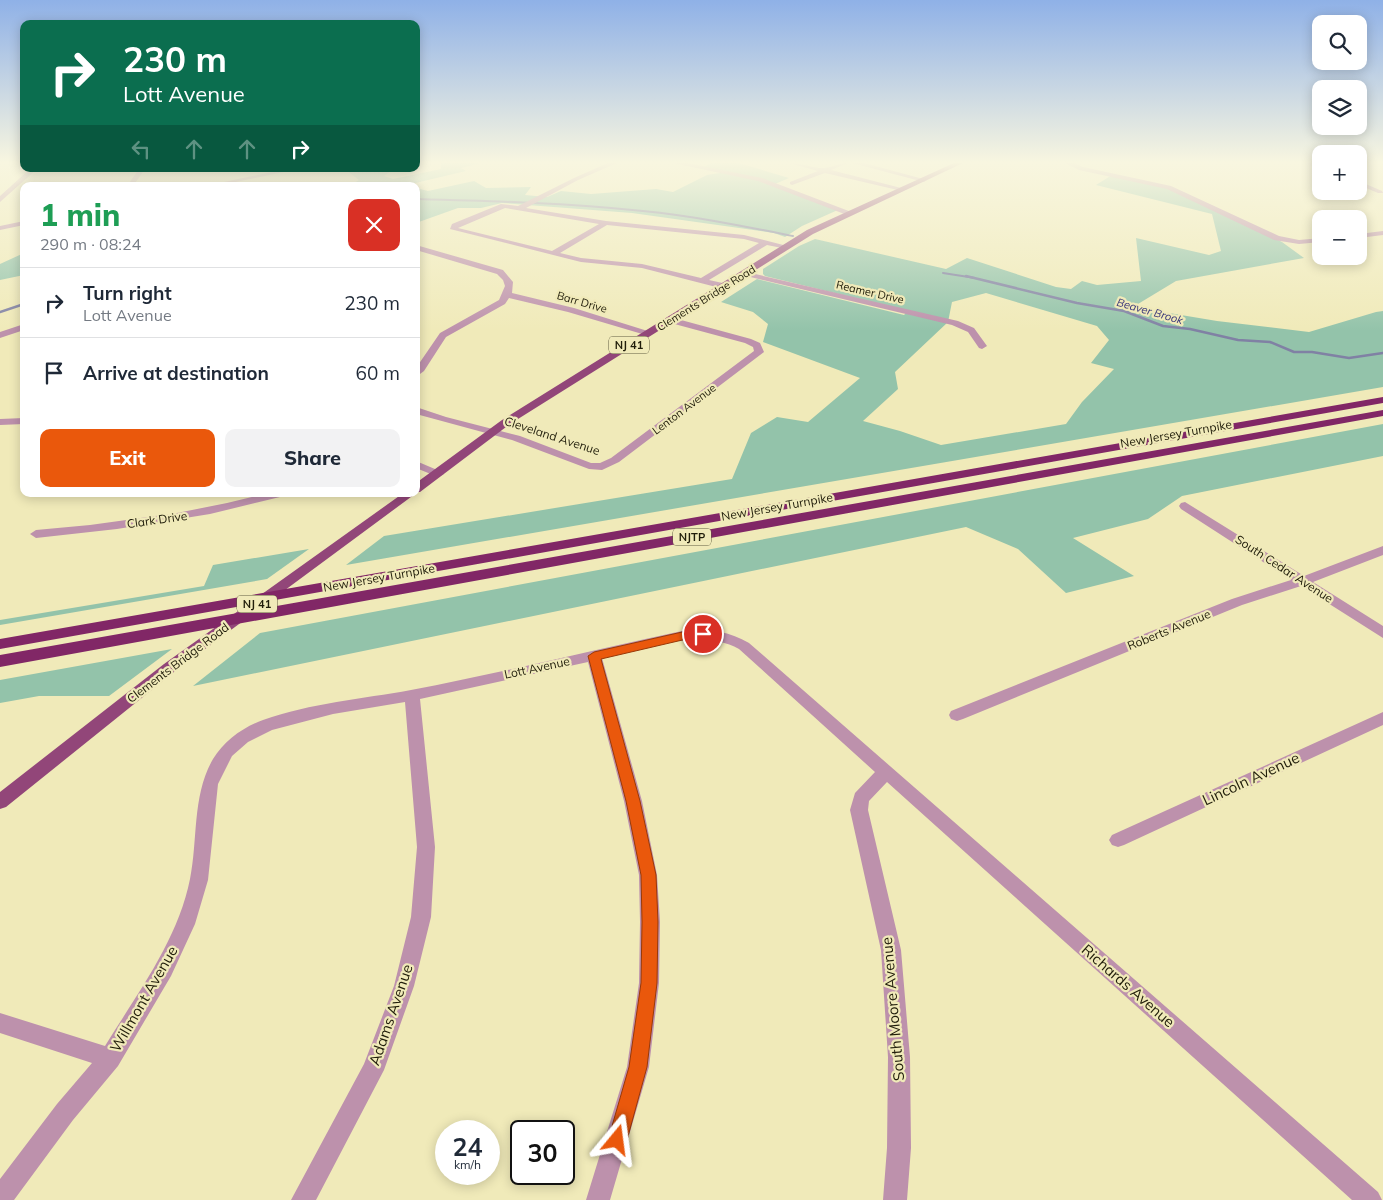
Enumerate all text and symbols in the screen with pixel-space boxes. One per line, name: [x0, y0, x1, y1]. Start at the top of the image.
map controls: [1312, 15, 1367, 265]
button: search: [1312, 15, 1367, 70]
text: 230 m: [123, 37, 227, 81]
icon: right: [40, 40, 105, 105]
text: Lott Avenue: [123, 80, 245, 108]
button: layers: [1312, 80, 1367, 135]
icon: left: [127, 135, 155, 163]
icon: ahead: [180, 135, 208, 163]
icon: ahead: [233, 135, 261, 163]
icon: right: [286, 135, 314, 163]
button: +: [1312, 145, 1367, 200]
text: 1 min: [40, 196, 120, 234]
button: close: [348, 199, 400, 251]
button: −: [1312, 210, 1367, 265]
text: 290 m · 08:24: [40, 234, 141, 254]
street label: Clements Bridge Road: [654, 262, 758, 334]
street label: Reamer Drive: [835, 277, 905, 307]
text: Turn right: [83, 281, 172, 305]
street label: Barr Drive: [555, 288, 609, 316]
icon: right: [40, 289, 68, 317]
text: 230 m: [344, 291, 400, 315]
water label: Beaver Brook: [1115, 295, 1185, 327]
text: Lott Avenue: [83, 305, 172, 325]
road number: NJ 41: [609, 336, 649, 354]
icon: arrive: [40, 359, 68, 387]
text: Arrive at destination: [83, 361, 269, 385]
text: 60 m: [356, 361, 400, 385]
street label: Lenton Avenue: [649, 381, 719, 437]
street label: Cleveland Avenue: [502, 413, 602, 458]
street label: New Jersey Turnpike: [1119, 416, 1233, 451]
button: Exit: [40, 429, 215, 487]
button: Share: [225, 429, 400, 487]
street label: New Jersey Turnpike: [720, 489, 834, 524]
street label: Clark Drive: [126, 508, 188, 531]
road number: NJTP: [673, 528, 711, 546]
street label: South Cedar Avenue: [1233, 531, 1336, 606]
street label: New Jersey Turnpike: [322, 560, 436, 595]
road number: NJ 41: [237, 596, 277, 612]
street label: Roberts Avenue: [1125, 606, 1213, 653]
pin: [682, 613, 724, 655]
street label: Clements Bridge Road: [124, 619, 232, 706]
icon: arrive: [689, 620, 717, 648]
street label: Lott Avenue: [503, 653, 571, 682]
street label: Lincoln Avenue: [1199, 748, 1302, 809]
street label: South Moore Avenue: [877, 936, 908, 1082]
street label: Richards Avenue: [1078, 940, 1179, 1031]
street label: Willmont Avenue: [106, 942, 182, 1055]
street label: Adams Avenue: [364, 962, 417, 1068]
position arrow: [590, 1113, 642, 1165]
speed limit sign: 30: [510, 1120, 575, 1185]
text: 24: [452, 1131, 483, 1162]
text: km/h: [454, 1157, 481, 1172]

